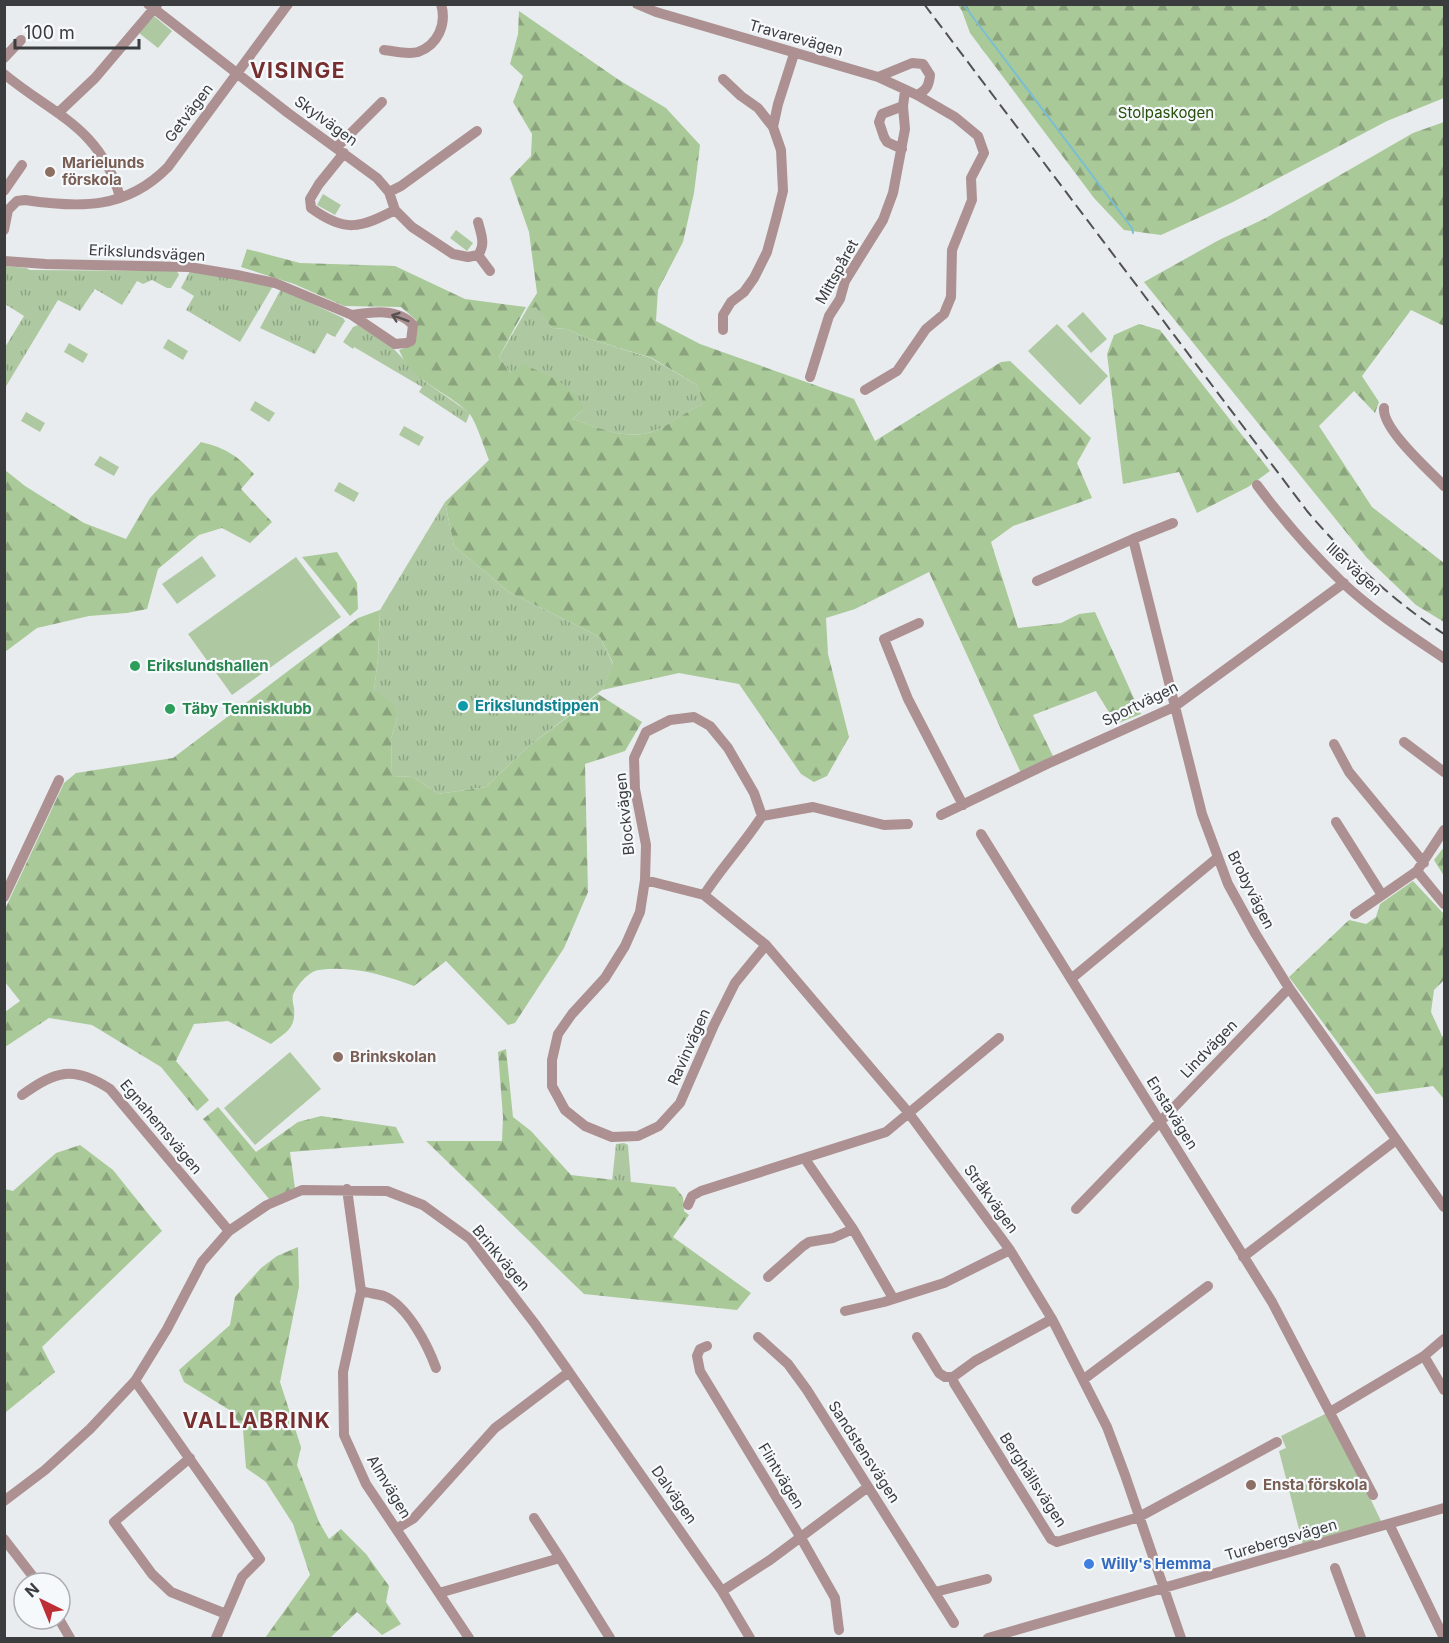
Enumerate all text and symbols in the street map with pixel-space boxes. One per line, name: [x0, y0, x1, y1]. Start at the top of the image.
scale bar: [15, 12, 140, 50]
street label: Travarevägen: [747, 15, 845, 60]
text: 100 m: [24, 22, 75, 43]
district label: VISINGE: [250, 58, 346, 83]
street label: Getvägen: [160, 80, 217, 146]
street label: Skylvägen: [291, 91, 362, 150]
park label: Stolpaskogen: [1118, 103, 1214, 122]
place label: Marielunds förskola: [62, 153, 145, 189]
marker: Marielunds förskola: [43, 165, 57, 179]
street label: Mittspåret: [811, 236, 862, 308]
street label: Erikslundsvägen: [88, 240, 206, 265]
one-way arrow: [391, 311, 410, 322]
street label: Illervägen: [1322, 538, 1386, 599]
place label: Erikslundshallen: [147, 656, 269, 675]
marker: Erikslundshallen: [128, 659, 142, 673]
street label: Sportvägen: [1099, 677, 1181, 730]
place label: Erikslundstippen: [475, 696, 599, 715]
place label: Täby Tennisklubb: [182, 699, 312, 718]
marker: Erikslundstippen: [456, 699, 470, 713]
marker: Täby Tennisklubb: [163, 702, 177, 716]
street label: Blockvägen: [611, 772, 638, 856]
street label: Brobyvägen: [1224, 848, 1279, 932]
street label: Ravinvägen: [663, 1005, 714, 1088]
street label: Lindvägen: [1176, 1015, 1241, 1082]
place label: Brinkskolan: [350, 1047, 436, 1066]
marker: Brinkskolan: [331, 1050, 345, 1064]
street label: Enstavägen: [1142, 1073, 1202, 1153]
street label: Egnahemsvägen: [116, 1075, 207, 1178]
street label: Stråkvägen: [960, 1161, 1023, 1237]
street label: Brinkvägen: [468, 1221, 534, 1294]
street label: Sandstensvägen: [824, 1397, 904, 1506]
district label: VALLABRINK: [183, 1408, 331, 1433]
street label: Berghällsvägen: [996, 1429, 1071, 1531]
street label: Flintvägen: [754, 1439, 809, 1512]
street label: Almvägen: [363, 1452, 416, 1522]
street label: Dalvägen: [648, 1462, 701, 1527]
place label: Ensta förskola: [1263, 1475, 1367, 1494]
marker: Ensta förskola: [1244, 1478, 1258, 1492]
street label: Turebergsvägen: [1223, 1514, 1339, 1565]
place label: Willy's Hemma: [1101, 1554, 1211, 1573]
marker: Willy's Hemma: [1082, 1557, 1096, 1571]
north arrow: [12, 1571, 72, 1631]
text: N: [20, 1579, 43, 1602]

